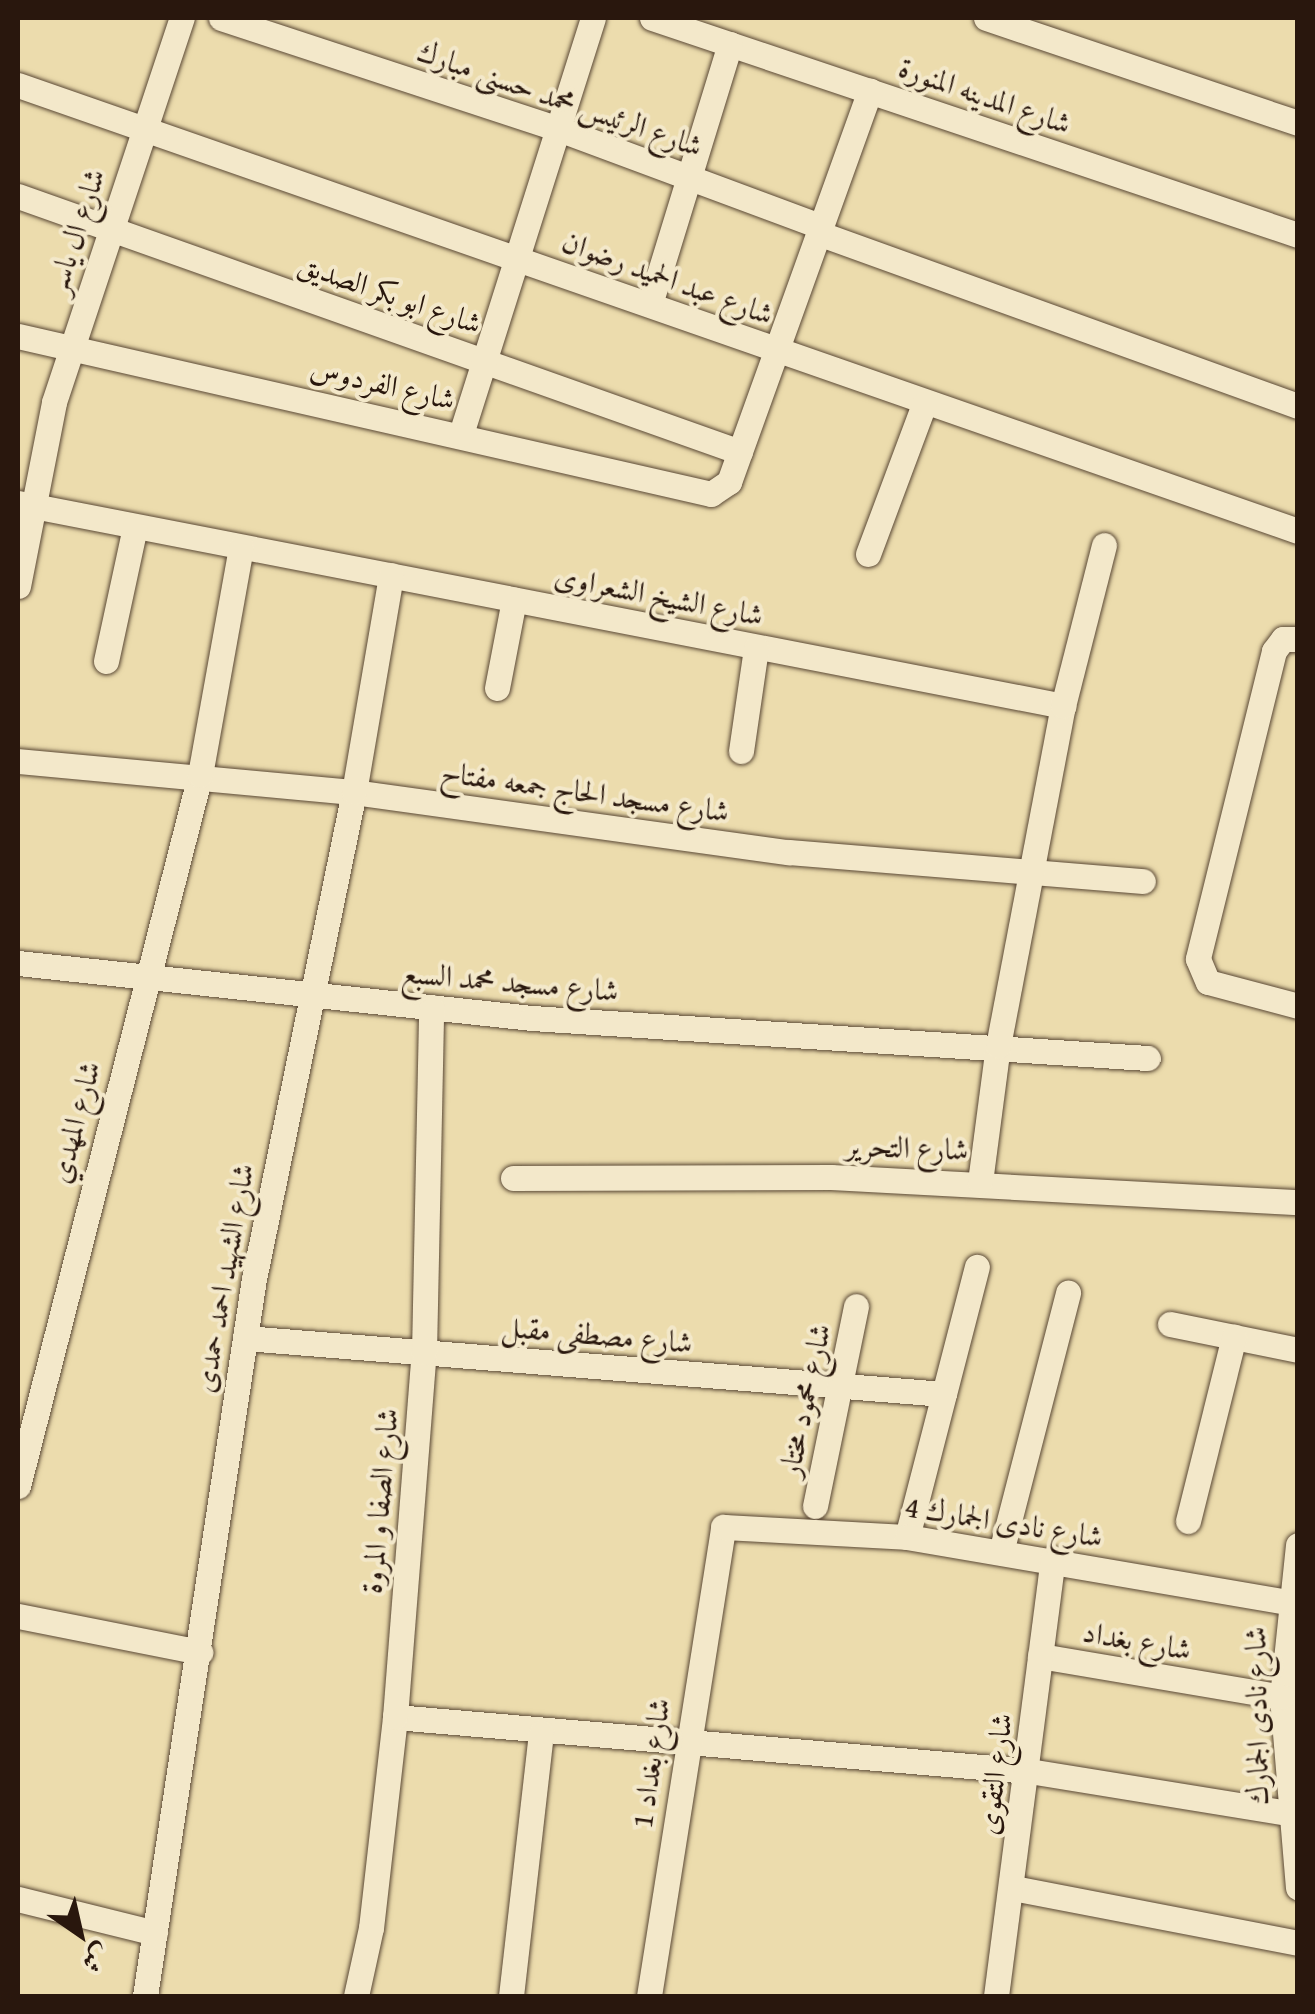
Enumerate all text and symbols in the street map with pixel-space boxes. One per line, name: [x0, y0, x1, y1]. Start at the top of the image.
street label: شارع الرئيس محمد حسنى مبارك: [413, 32, 707, 164]
street label: شارع المدينه المنورة: [894, 49, 1076, 141]
street label: شارع ال ياسر: [38, 164, 112, 298]
street label: شارع عبد الحميد رضوان: [558, 222, 778, 332]
street label: شارع ابو بكر الصديق: [294, 245, 486, 341]
street label: شارع الفردوس: [307, 349, 459, 417]
street label: شارع الشيخ الشعراوى: [551, 557, 767, 633]
street label: شارع مسجد الحاج جمعه مفتاح: [439, 753, 731, 829]
street label: شارع مسجد محمد السبع: [400, 954, 620, 1008]
street label: شارع المهدي: [40, 1057, 108, 1187]
street label: شارع التحرير: [845, 1127, 969, 1167]
street label: شارع الشهيد احمد حمدى: [185, 1161, 261, 1395]
street label: شارع مصطفى مقبل: [500, 1308, 694, 1360]
street label: شارع محمود مختار: [770, 1320, 838, 1480]
street label: شارع الصفا و المروة: [353, 1407, 405, 1595]
street label: شارع نادى الجمارك 4: [902, 1488, 1106, 1554]
street label: شارع بغداد: [1080, 1613, 1194, 1667]
street label: شارع نادى الجمارك: [1236, 1626, 1276, 1806]
street label: شارع بغداد 1: [623, 1696, 677, 1830]
street label: شارع التقوى: [969, 1711, 1019, 1837]
north arrow: [30, 1884, 130, 1984]
text: ش: [74, 1935, 120, 1984]

